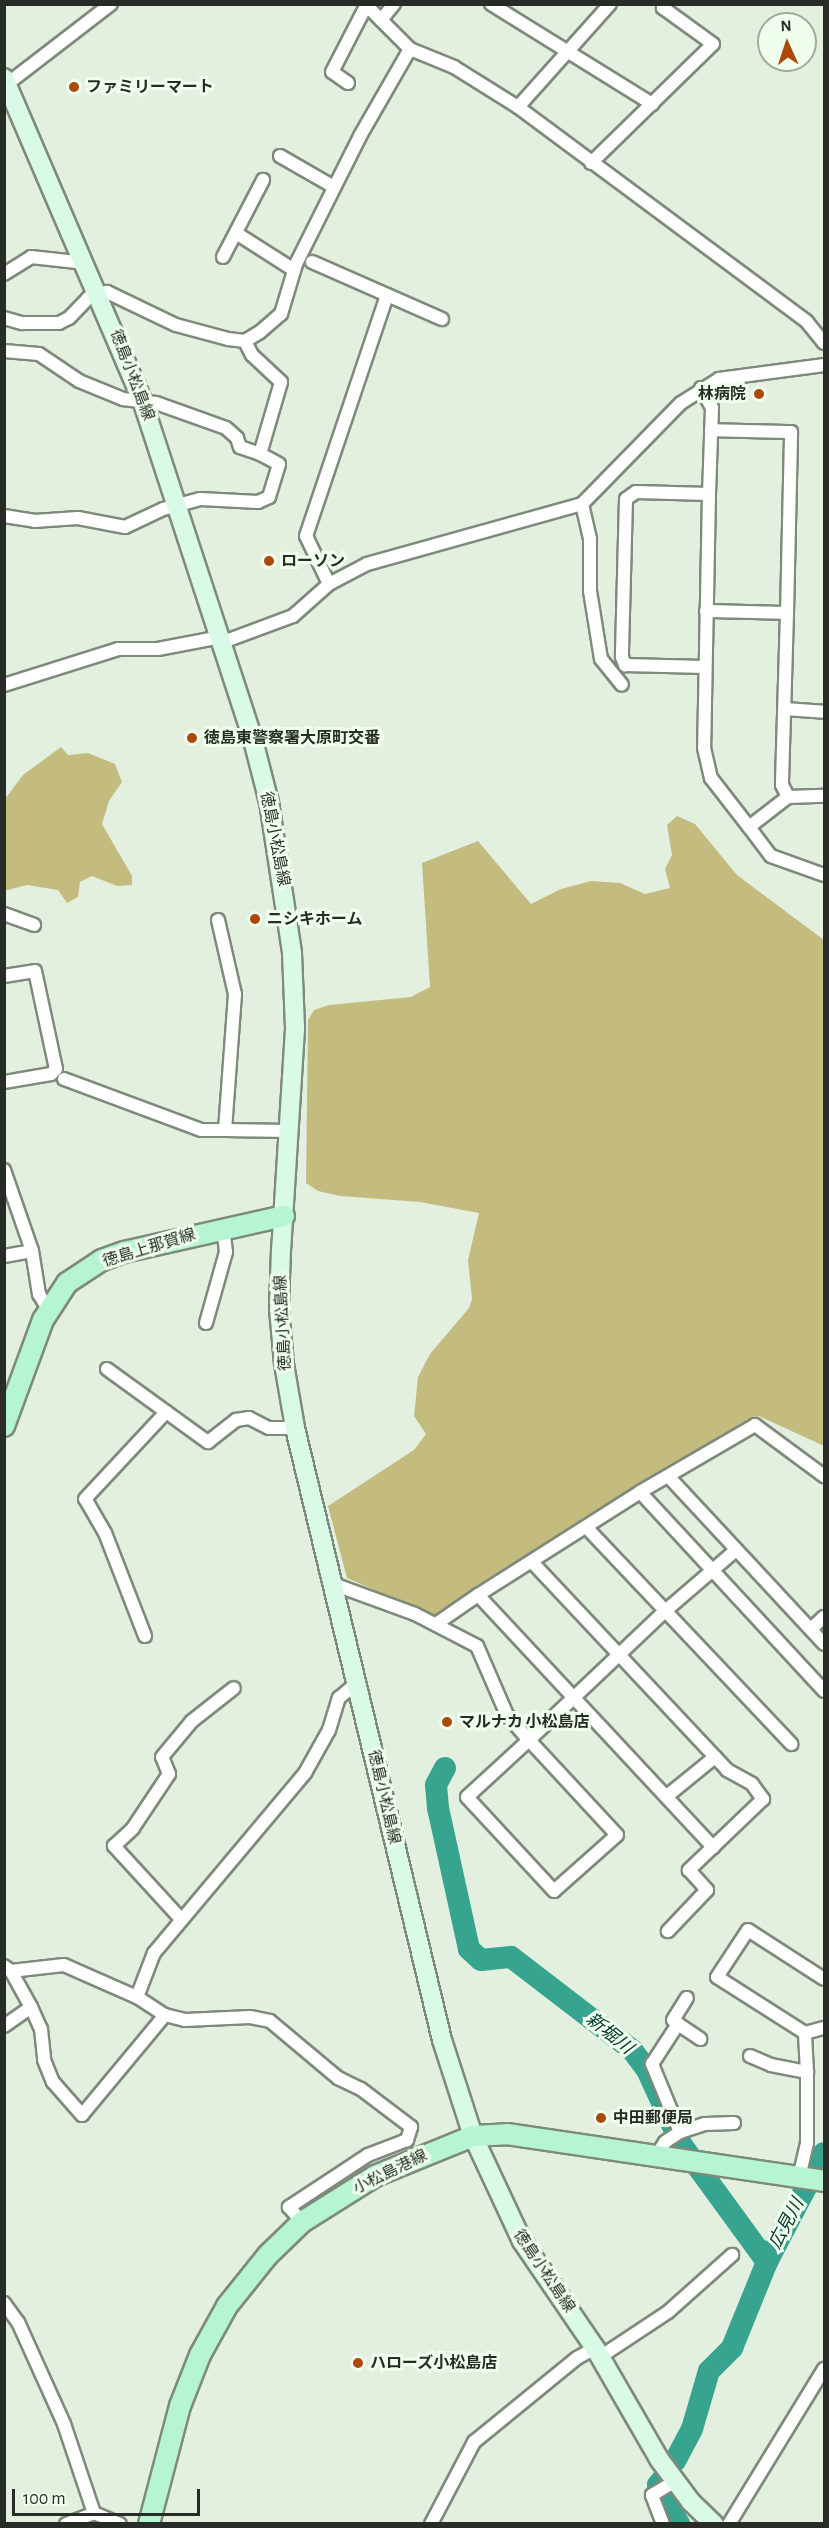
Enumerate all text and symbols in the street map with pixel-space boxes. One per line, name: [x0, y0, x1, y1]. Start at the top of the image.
north arrow: [757, 12, 817, 72]
text: N: [780, 18, 792, 34]
place label: ファミリーマート: [86, 77, 214, 97]
marker: ファミリーマート: [67, 80, 81, 94]
street label: 徳島小松島線: [106, 327, 158, 423]
place label: 林病院: [698, 384, 746, 404]
marker: 林病院: [750, 385, 768, 403]
place label: ローソン: [281, 551, 345, 571]
marker: ローソン: [262, 554, 276, 568]
place label: 徳島東警察署大原町交番: [204, 728, 380, 748]
marker: 徳島東警察署大原町交番: [185, 731, 199, 745]
street label: 徳島小松島線: [256, 790, 294, 888]
place label: ニシキホーム: [267, 909, 363, 929]
marker: ニシキホーム: [248, 912, 262, 926]
street label: 徳島上那賀線: [100, 1225, 198, 1271]
street label: 徳島小松島線: [271, 1275, 295, 1371]
place label: マルナカ 小松島店: [459, 1712, 589, 1732]
marker: マルナカ 小松島店: [440, 1715, 454, 1729]
street label: 徳島小松島線: [364, 1748, 404, 1846]
water label: 新堀川: [581, 2009, 637, 2059]
place label: 中田郵便局: [613, 2108, 693, 2128]
marker: 中田郵便局: [594, 2111, 608, 2125]
street label: 小松島港線: [350, 2146, 430, 2198]
water label: 広見川: [765, 2195, 809, 2253]
street label: 徳島小松島線: [509, 2226, 579, 2316]
place label: ハローズ小松島店: [370, 2353, 498, 2373]
marker: ハローズ小松島店: [351, 2356, 365, 2370]
scale bar: [15, 2477, 202, 2515]
text: 100 m: [23, 2490, 66, 2508]

